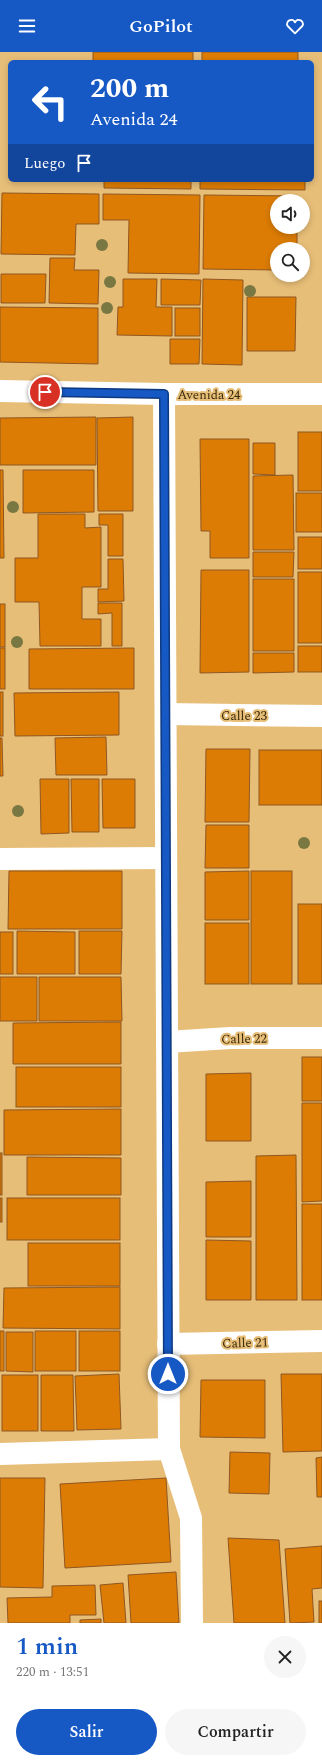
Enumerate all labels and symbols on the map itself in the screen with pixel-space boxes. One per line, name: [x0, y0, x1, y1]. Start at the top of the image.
pin: [28, 375, 62, 409]
street label: Avenida 24: [177, 385, 241, 405]
street label: Calle 23: [221, 706, 267, 726]
street label: Calle 22: [221, 1029, 267, 1049]
street label: Calle 21: [222, 1332, 268, 1354]
position arrow: [147, 1353, 189, 1395]

